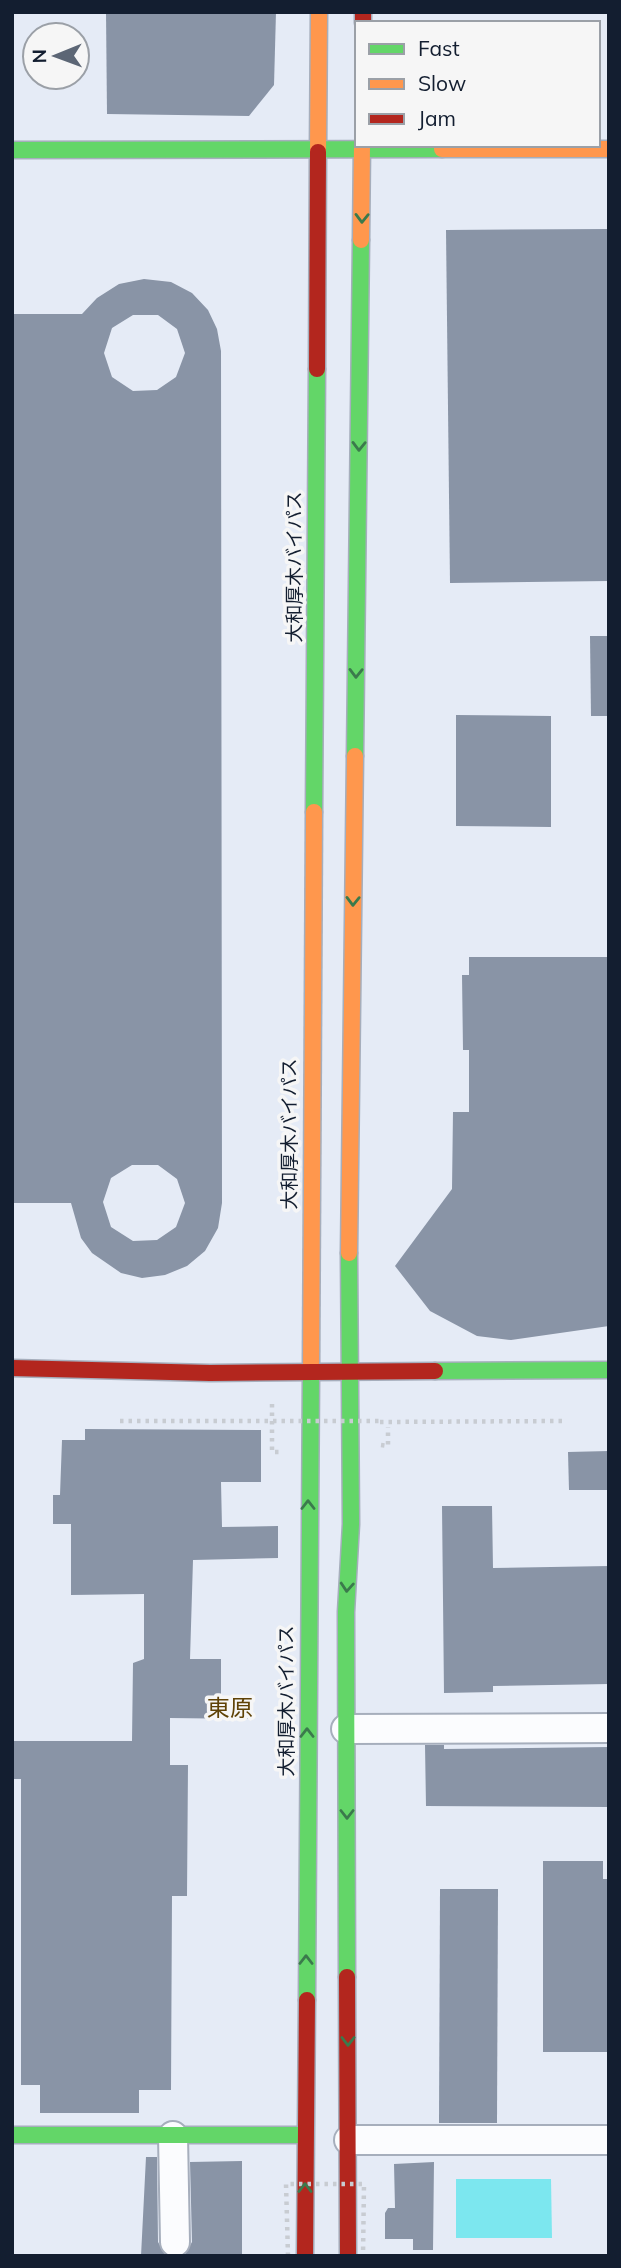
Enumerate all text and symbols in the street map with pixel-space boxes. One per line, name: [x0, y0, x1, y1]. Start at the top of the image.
north arrow: [21, 21, 91, 91]
legend: [355, 21, 600, 147]
text: Fast: [418, 35, 460, 61]
text: N: [27, 49, 51, 64]
text: Slow: [418, 70, 466, 96]
text: Jam: [418, 105, 456, 131]
one-way arrow: [354, 213, 369, 224]
one-way arrow: [351, 441, 367, 451]
street label: 大和厚木バイパス: [282, 491, 306, 643]
one-way arrow: [348, 668, 364, 679]
one-way arrow: [345, 896, 361, 906]
street label: 大和厚木バイパス: [277, 1058, 301, 1210]
one-way arrow: [300, 1499, 316, 1510]
one-way arrow: [340, 1581, 355, 1592]
street label: 大和厚木バイパス: [274, 1625, 298, 1777]
district label: 東原: [207, 1693, 253, 1722]
one-way arrow: [299, 1727, 315, 1737]
one-way arrow: [339, 1809, 355, 1820]
one-way arrow: [298, 1954, 314, 1965]
one-way arrow: [340, 2037, 356, 2047]
one-way arrow: [297, 2182, 313, 2192]

